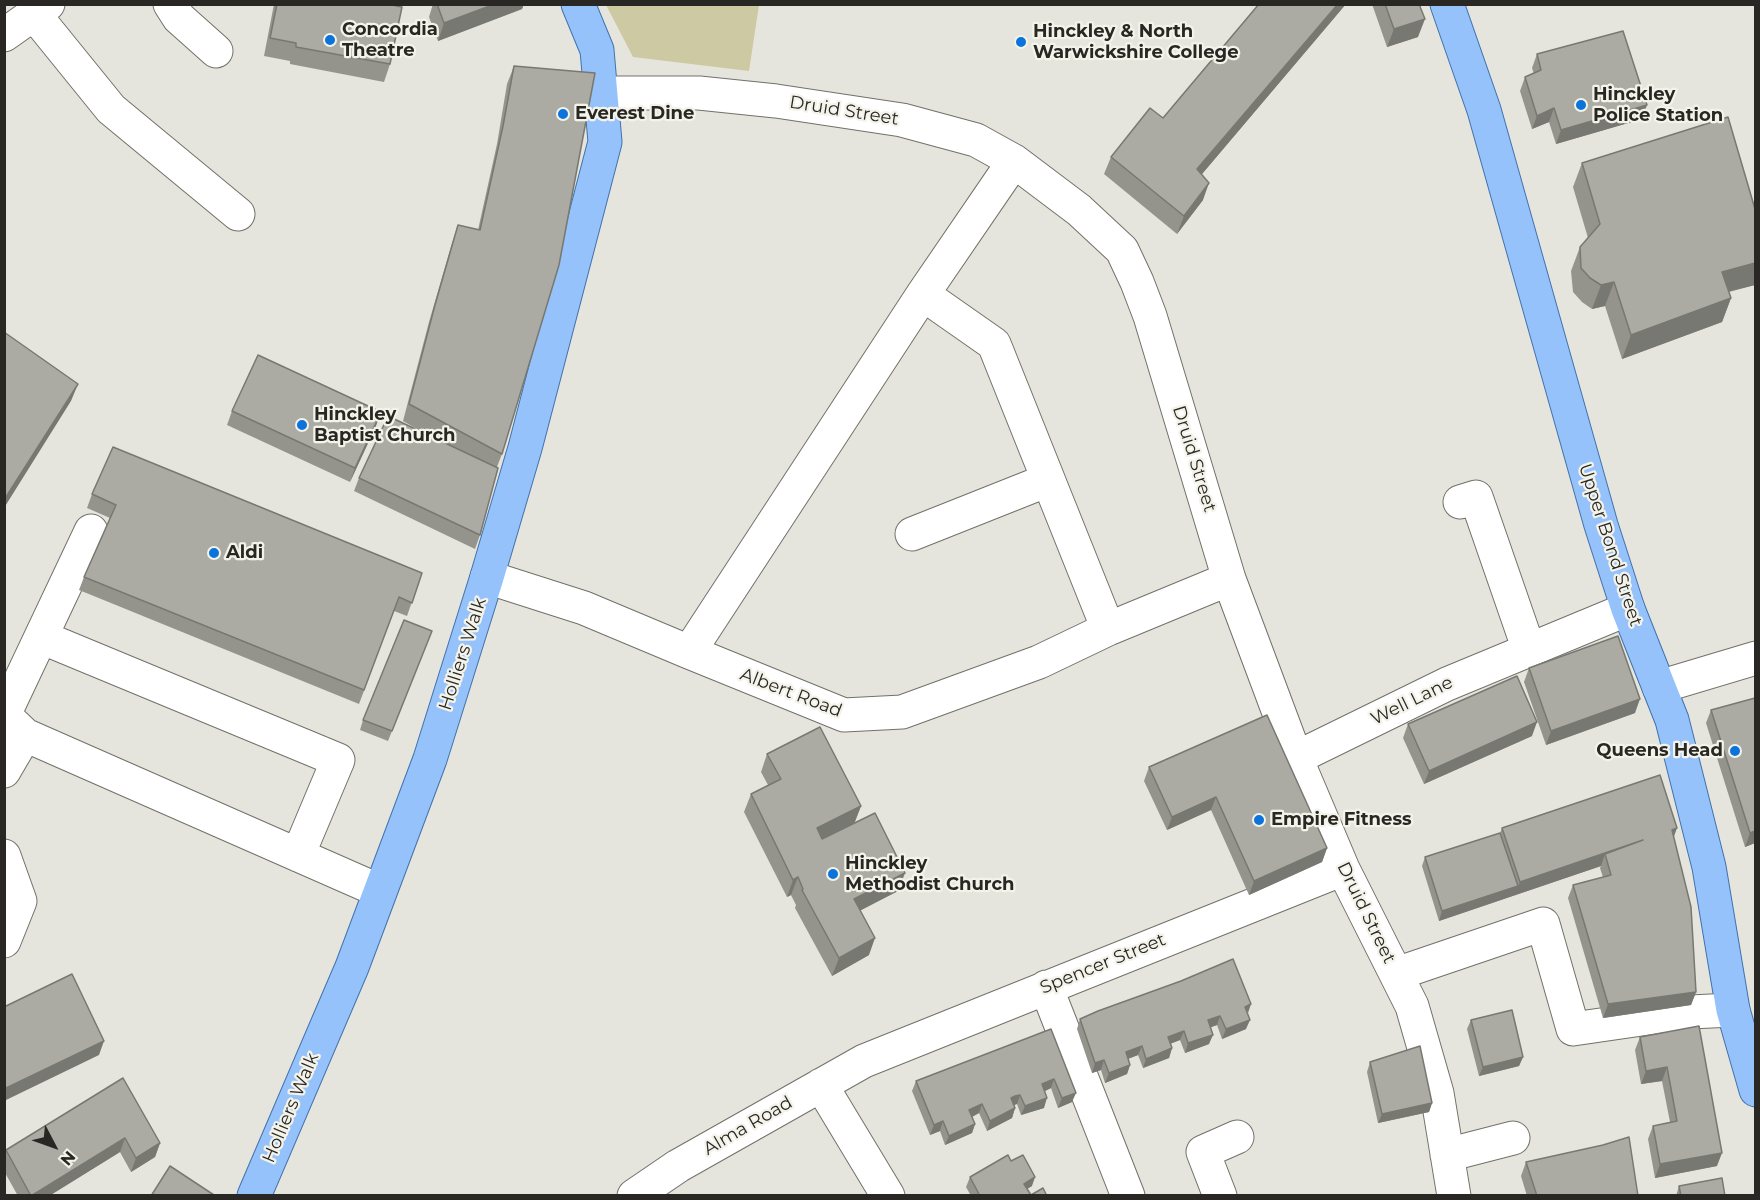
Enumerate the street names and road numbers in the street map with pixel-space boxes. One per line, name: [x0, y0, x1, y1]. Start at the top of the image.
street label: Druid Street: [788, 92, 900, 130]
street label: Druid Street: [1168, 403, 1220, 515]
street label: Upper Bond Street: [1573, 461, 1647, 629]
street label: Holliers Walk: [435, 595, 491, 713]
street label: Albert Road: [737, 664, 845, 722]
street label: Well Lane: [1367, 672, 1457, 730]
street label: Druid Street: [1332, 859, 1400, 967]
street label: Spencer Street: [1037, 929, 1169, 999]
street label: Holliers Walk: [258, 1050, 324, 1166]
street label: Alma Road: [700, 1092, 796, 1160]

